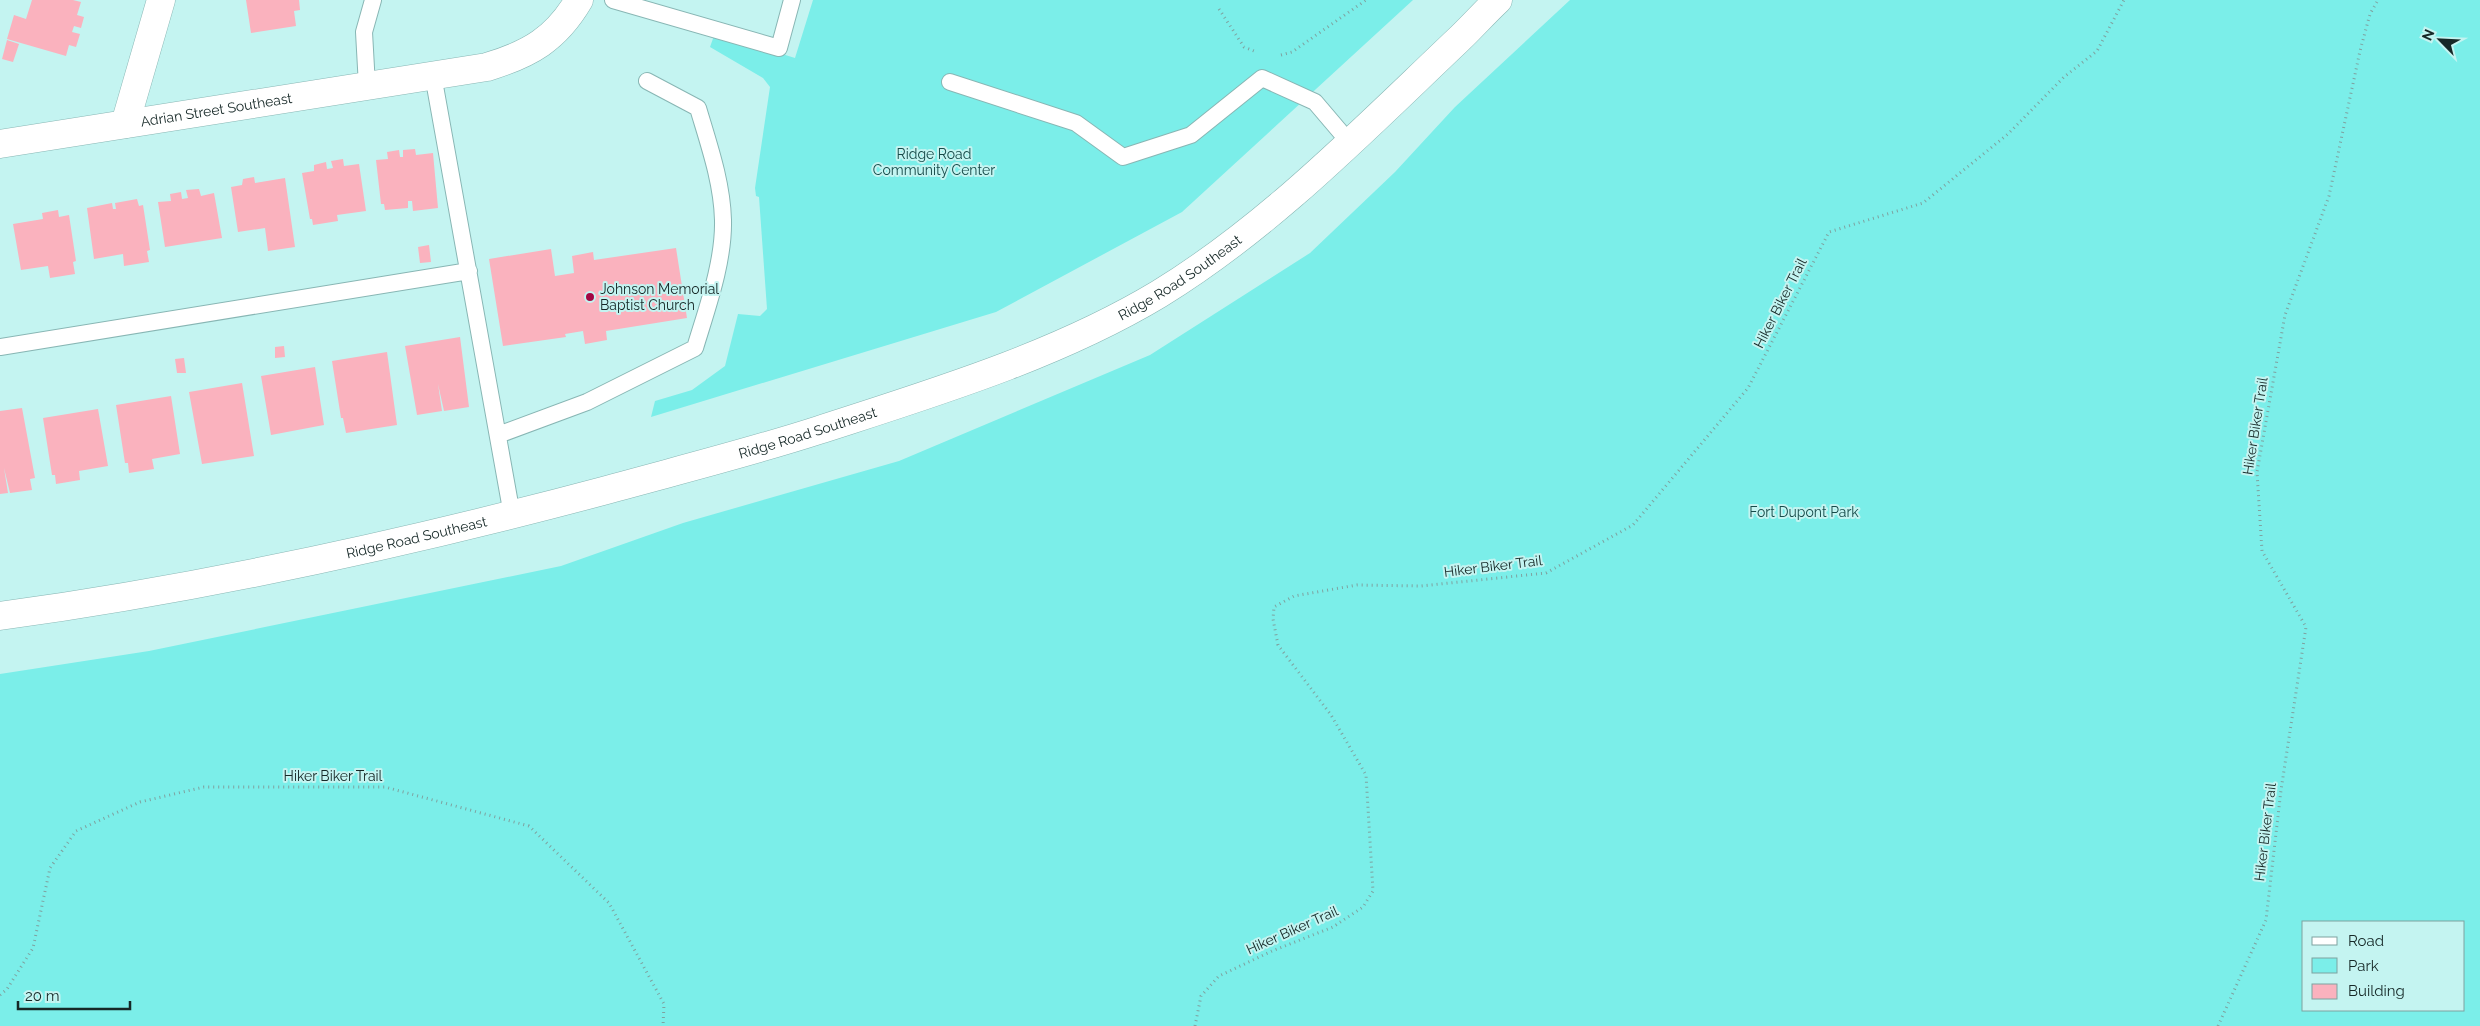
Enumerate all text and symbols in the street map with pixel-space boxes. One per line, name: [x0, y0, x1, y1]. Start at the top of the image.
north arrow: [2415, 15, 2465, 65]
text: N: [2419, 27, 2438, 43]
street label: Adrian Street Southeast: [139, 90, 294, 130]
park label: Ridge Road Community Center: [873, 146, 995, 178]
street label: Ridge Road Southeast: [1115, 231, 1245, 323]
street label: Hiker Biker Trail: [1750, 255, 1810, 351]
place label: Johnson Memorial Baptist Church: [600, 281, 719, 313]
marker: Johnson Memorial Baptist Church: [584, 291, 596, 303]
street label: Hiker Biker Trail: [2239, 376, 2271, 476]
street label: Ridge Road Southeast: [737, 404, 879, 462]
park label: Fort Dupont Park: [1749, 504, 1859, 520]
street label: Ridge Road Southeast: [345, 513, 489, 561]
street label: Hiker Biker Trail: [1443, 552, 1543, 580]
street label: Hiker Biker Trail: [284, 768, 383, 784]
street label: Hiker Biker Trail: [2251, 782, 2279, 882]
street label: Hiker Biker Trail: [1244, 903, 1341, 957]
legend: [2302, 921, 2465, 1011]
text: Road: [2348, 932, 2384, 950]
text: Park: [2348, 957, 2379, 975]
scale bar: [18, 978, 130, 1010]
text: Building: [2348, 982, 2405, 1000]
text: 20 m: [25, 987, 60, 1005]

